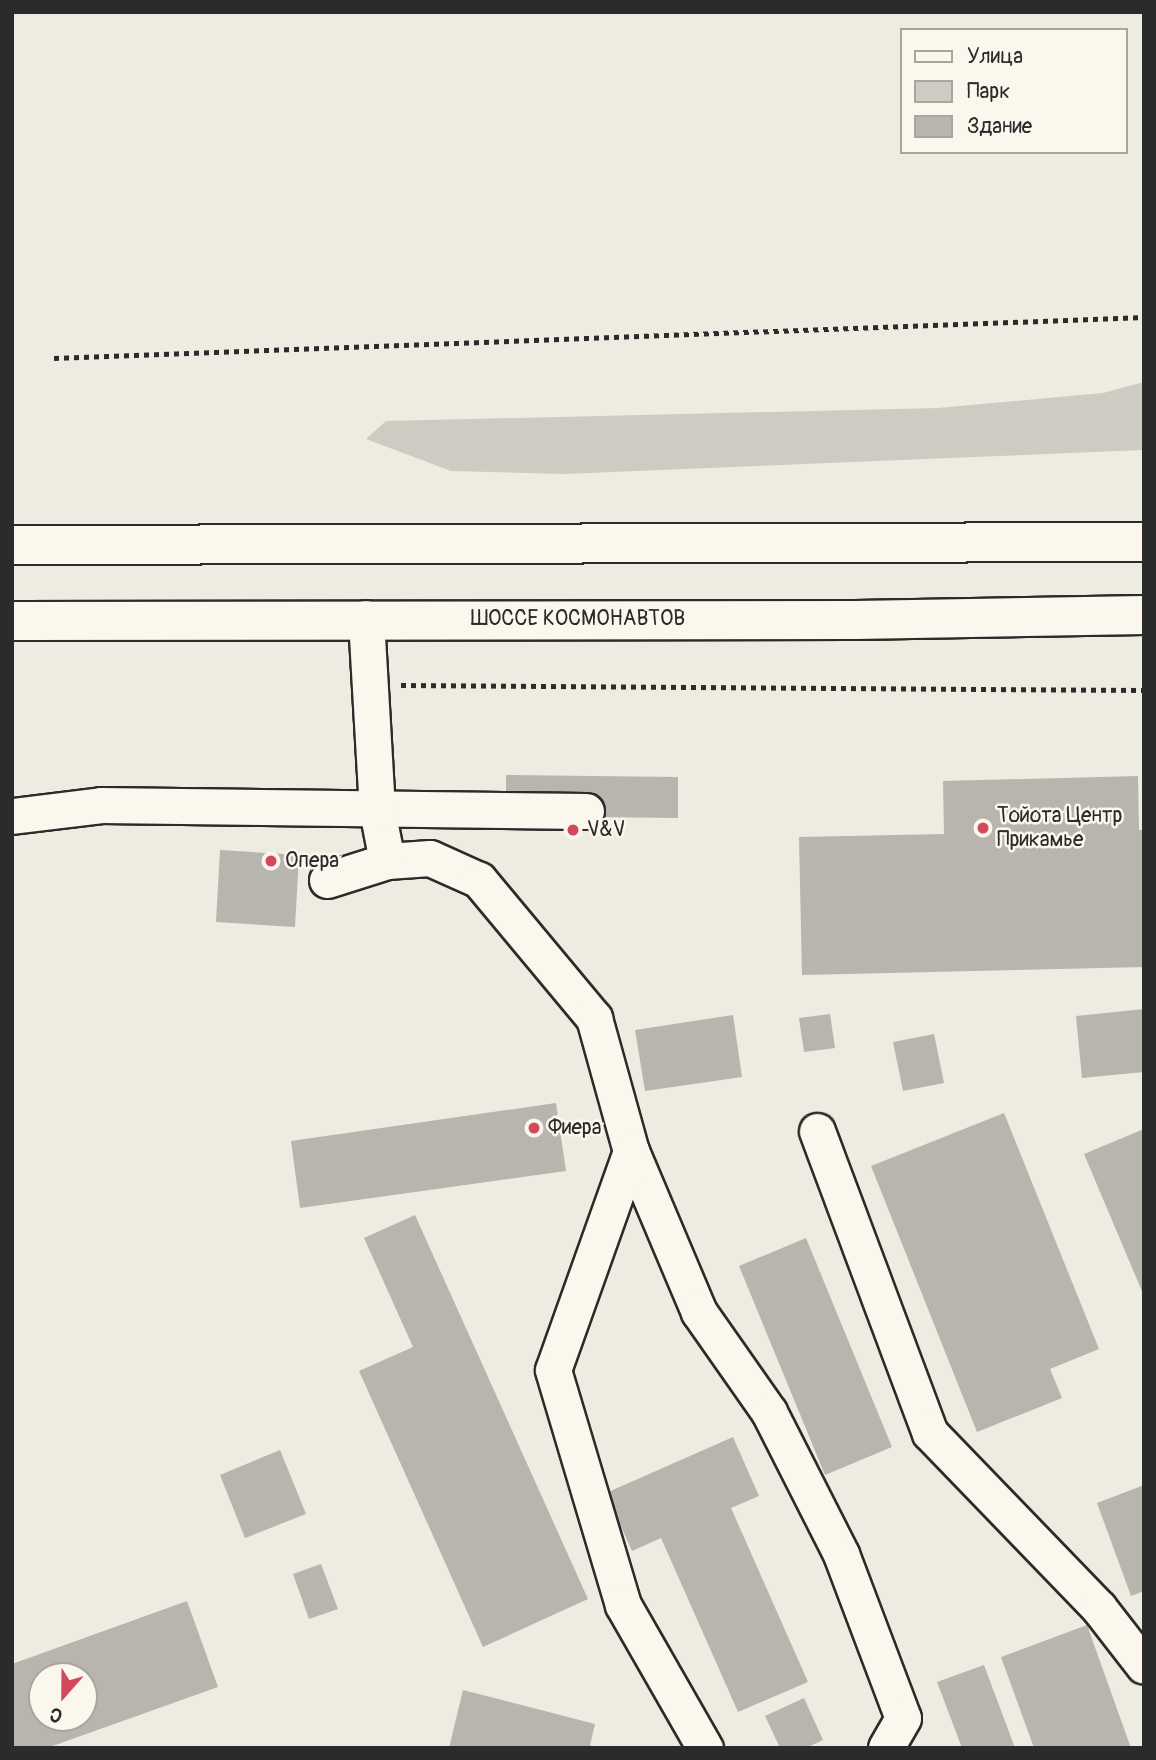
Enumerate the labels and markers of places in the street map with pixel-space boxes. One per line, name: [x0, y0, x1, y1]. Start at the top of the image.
place label: Тойота Центр Прикамье: [997, 803, 1122, 853]
place label: V&V: [587, 817, 625, 843]
marker: Тойота Центр Прикамье: [975, 820, 991, 836]
marker: V&V: [565, 822, 581, 838]
place label: Опера: [285, 848, 339, 874]
marker: Опера: [263, 853, 279, 869]
place label: Фиера: [548, 1115, 601, 1141]
marker: Фиера: [526, 1120, 542, 1136]

